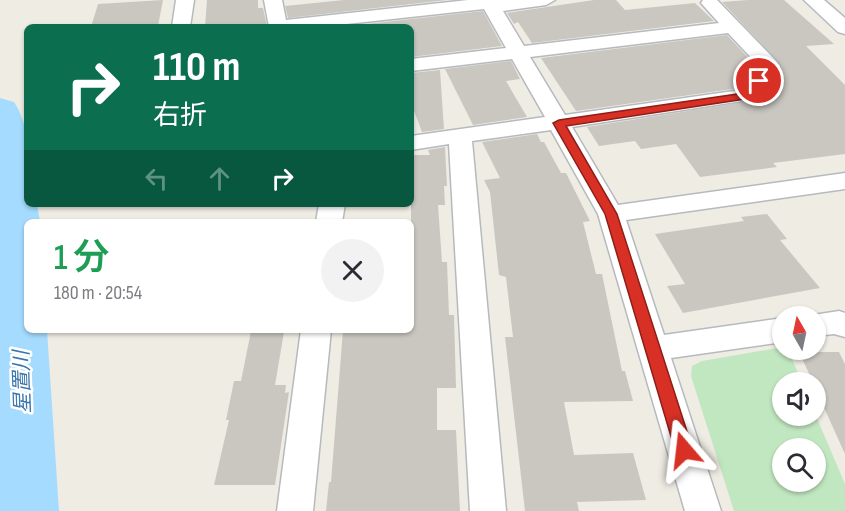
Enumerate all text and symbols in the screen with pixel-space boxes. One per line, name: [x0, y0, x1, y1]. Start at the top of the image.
text: 110 m: [153, 42, 240, 93]
icon: right: [54, 48, 132, 126]
pin: [733, 55, 784, 106]
icon: arrive: [742, 64, 775, 97]
text: 右折: [153, 100, 207, 132]
icon: left: [140, 162, 173, 195]
icon: ahead: [203, 162, 236, 195]
icon: right: [266, 162, 299, 195]
text: 1 分: [54, 237, 109, 280]
button: close: [321, 239, 384, 302]
text: 180 m · 20:54: [54, 281, 142, 305]
north arrow: [772, 306, 826, 360]
map controls: [772, 306, 826, 492]
water label: 星置川: [9, 348, 36, 414]
button: sound: [772, 372, 826, 426]
position arrow: [652, 418, 716, 482]
button: search: [772, 438, 826, 492]

